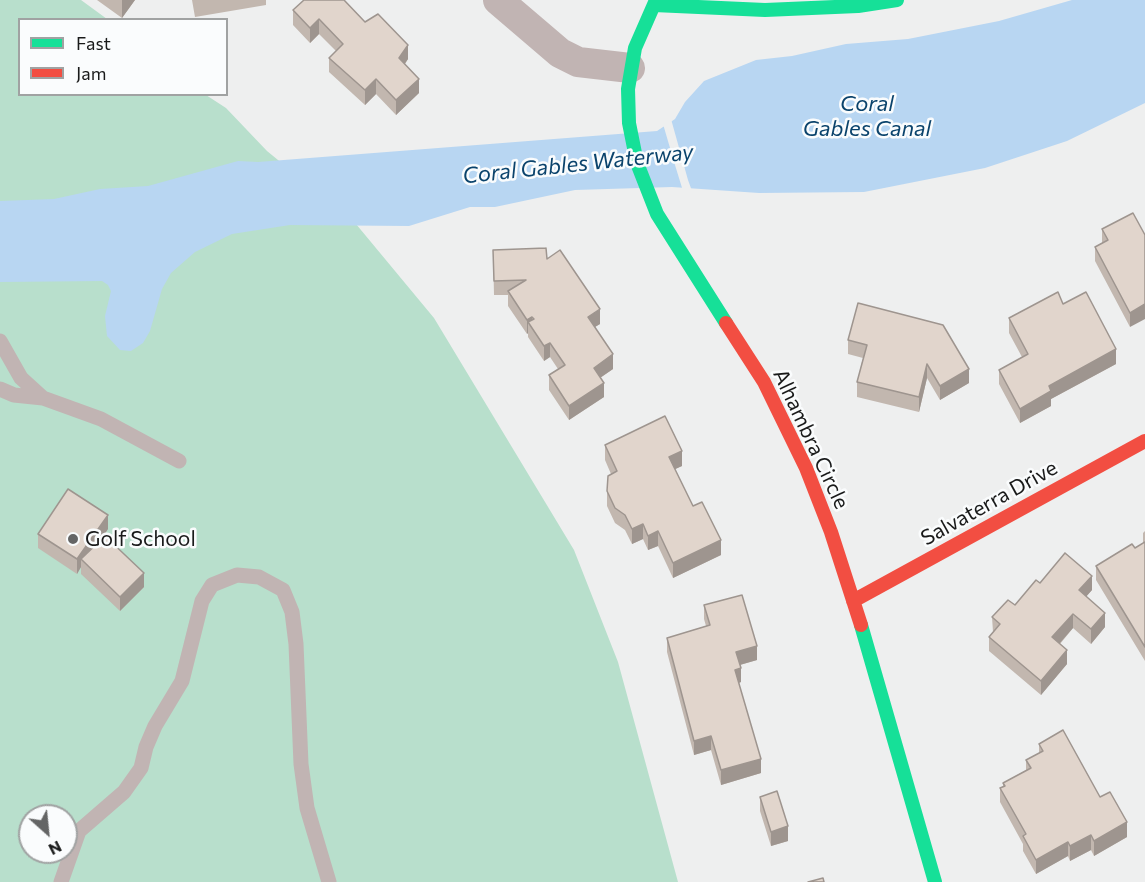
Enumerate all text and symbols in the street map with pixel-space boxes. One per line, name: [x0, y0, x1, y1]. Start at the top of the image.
legend: [18, 18, 228, 96]
text: Fast: [76, 32, 111, 54]
text: Jam: [76, 62, 106, 84]
water label: Coral Gables Canal: [803, 91, 931, 142]
water label: Coral Gables Waterway: [461, 139, 695, 189]
street label: Alhambra Circle: [768, 365, 854, 513]
street label: Salvaterra Drive: [916, 455, 1062, 551]
place label: Golf School: [85, 526, 196, 552]
marker: Golf School: [66, 532, 80, 546]
north arrow: [18, 804, 78, 864]
text: N: [46, 838, 65, 860]

